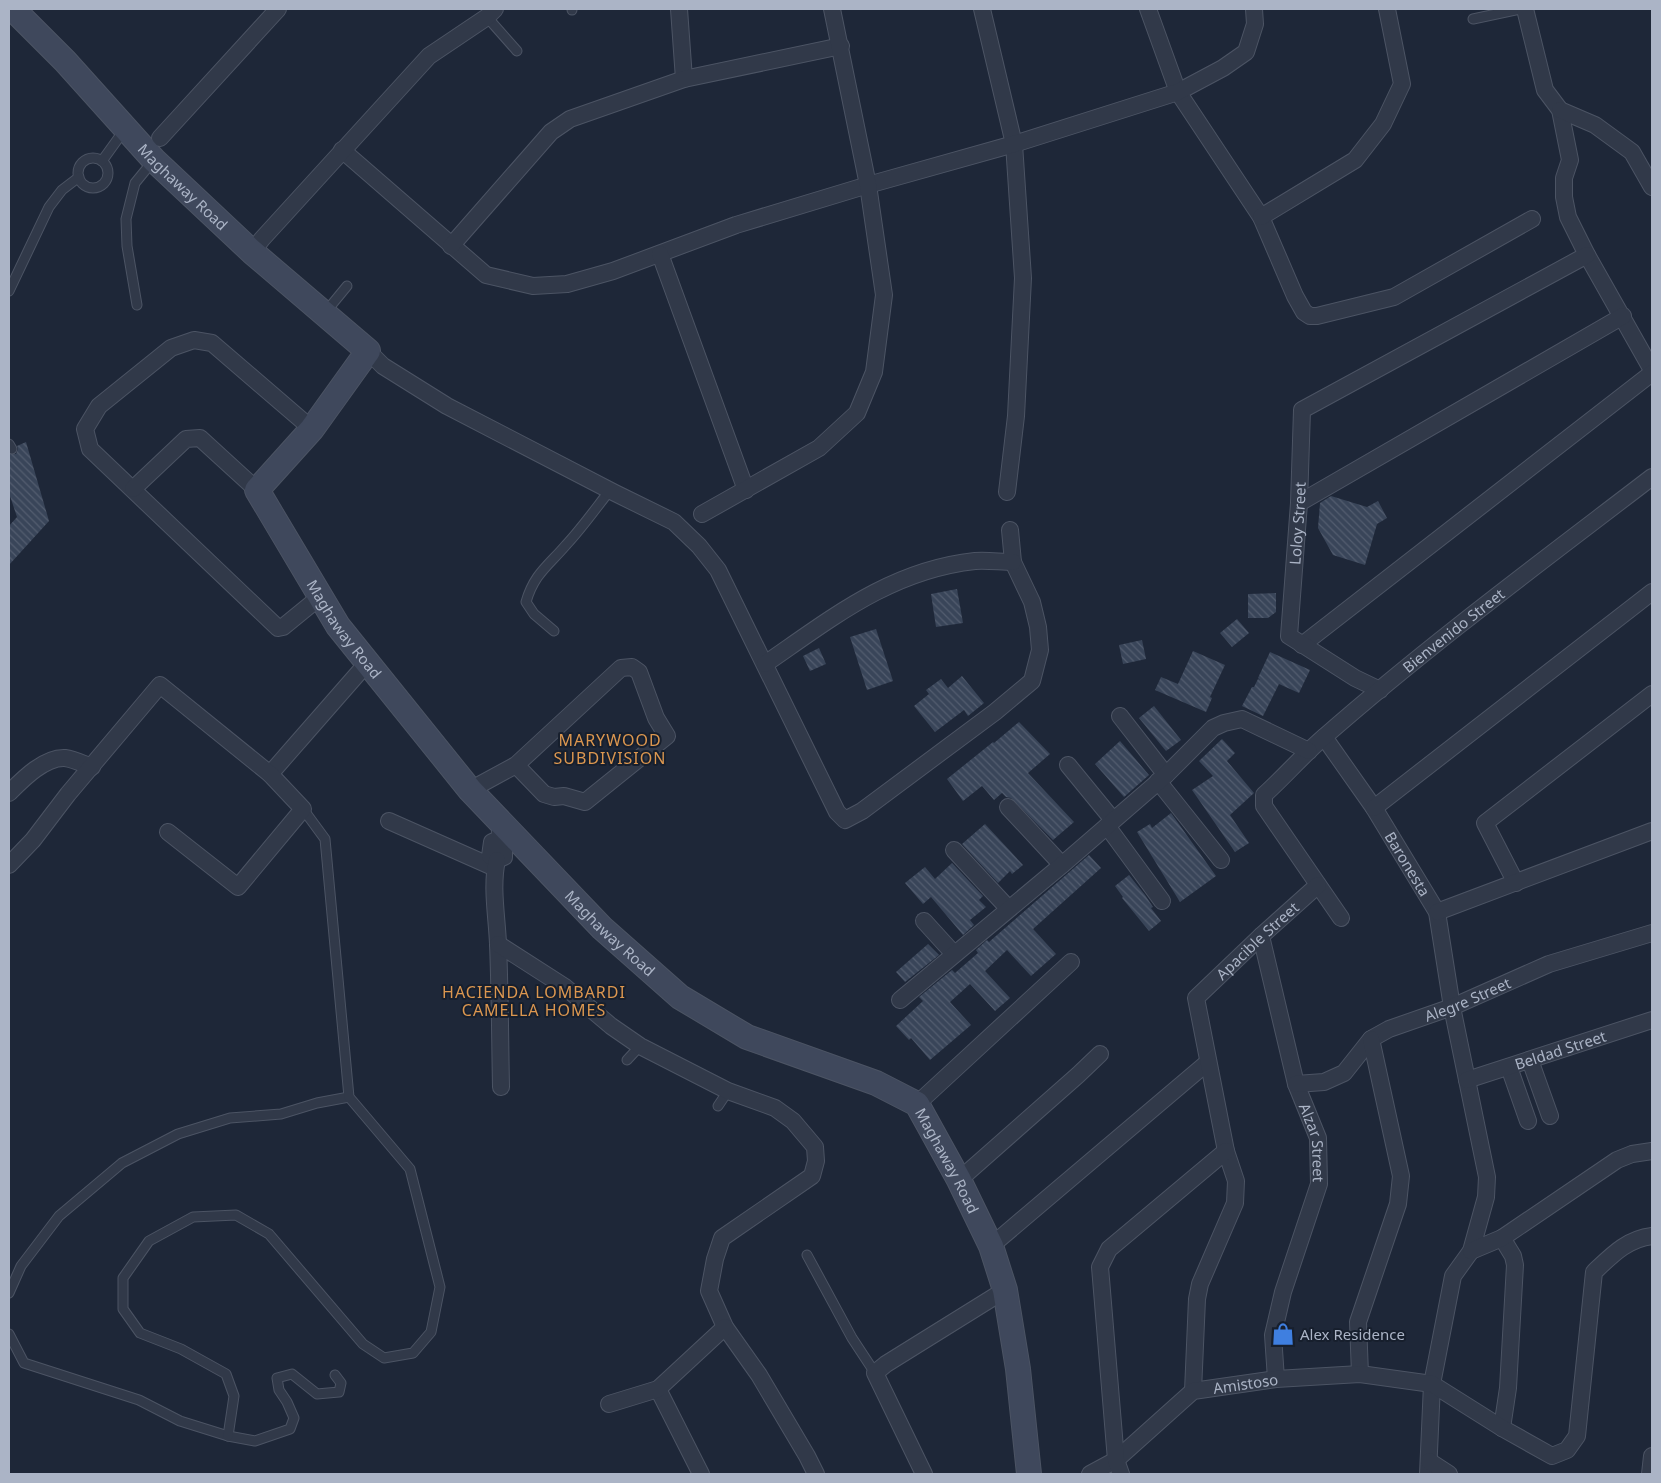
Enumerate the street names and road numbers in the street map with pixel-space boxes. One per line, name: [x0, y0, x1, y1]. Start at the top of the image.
street label: Maghaway Road: [134, 139, 232, 234]
street label: Loloy Street: [1284, 481, 1310, 565]
street label: Maghaway Road: [303, 576, 386, 682]
street label: Bienvenido Street: [1398, 583, 1509, 677]
street label: Baronesta: [1381, 828, 1435, 900]
street label: Maghaway Road: [561, 886, 659, 980]
street label: Apacible Street: [1211, 897, 1303, 984]
street label: Alegre Street: [1422, 972, 1514, 1026]
street label: Beldad Street: [1512, 1025, 1609, 1074]
street label: Alzar Street: [1295, 1100, 1329, 1183]
street label: Maghaway Road: [911, 1104, 984, 1217]
street label: Amistoso: [1212, 1369, 1279, 1398]

